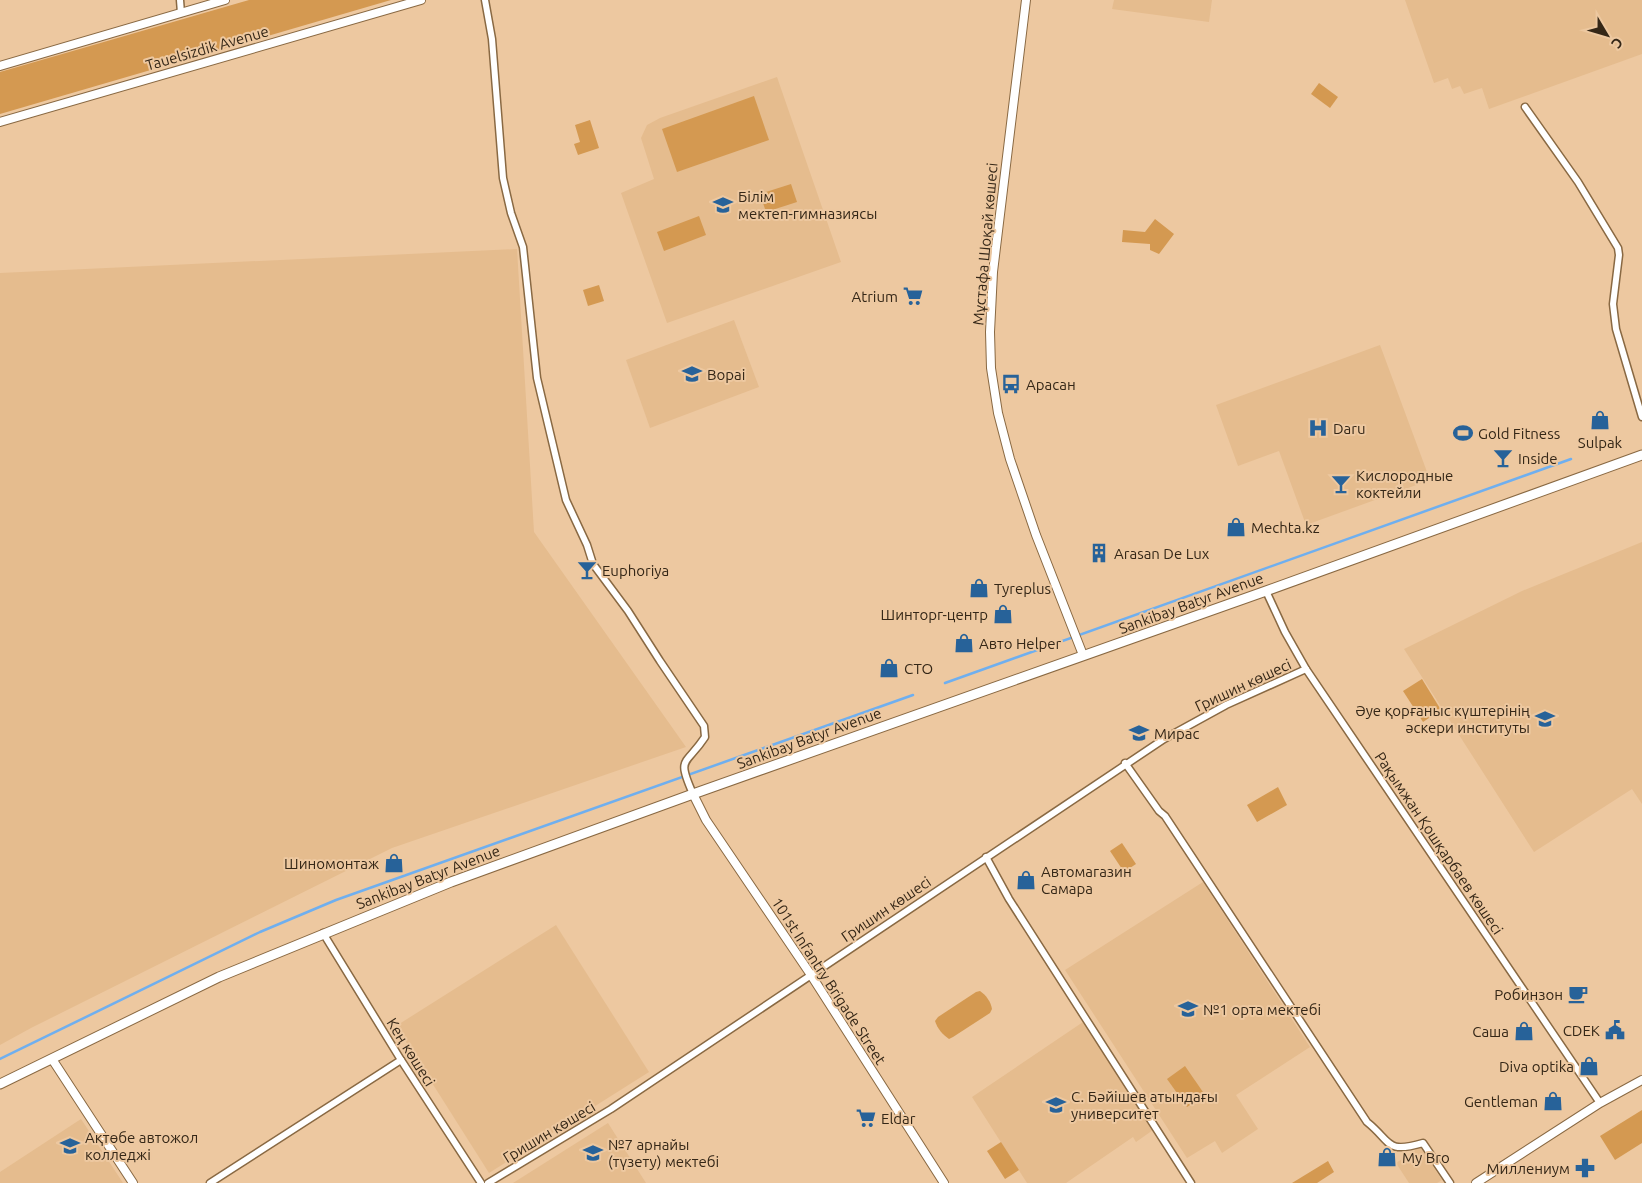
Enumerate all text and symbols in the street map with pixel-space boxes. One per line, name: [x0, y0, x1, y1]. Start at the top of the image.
north arrow: [1582, 10, 1632, 60]
street label: Tauelsizdik Avenue: [144, 22, 270, 74]
text: С: [1608, 35, 1626, 51]
street label: Мұстафа Шоқай көшесі: [969, 162, 1001, 326]
place label: Білім мектеп-гимназиясы: [738, 188, 877, 222]
school or university icon: Білім мектеп-гимназиясы: [712, 194, 734, 216]
supermarket icon: Atrium: [902, 285, 924, 307]
place label: Atrium: [852, 288, 898, 305]
school or university icon: Bopai: [681, 363, 703, 385]
place label: Bopai: [707, 366, 745, 383]
bus stop icon: Арасан: [1000, 373, 1022, 395]
place label: Арасан: [1026, 376, 1076, 393]
shop icon: Sulpak: [1589, 409, 1611, 431]
hospital icon: Daru: [1307, 417, 1329, 439]
place label: Daru: [1333, 420, 1366, 437]
sports icon: Gold Fitness: [1452, 422, 1474, 444]
place label: Gold Fitness: [1478, 425, 1560, 442]
place label: Sulpak: [1578, 434, 1623, 451]
bar icon: Inside: [1492, 447, 1514, 469]
place label: Inside: [1518, 450, 1558, 467]
place label: Кислородные коктейли: [1356, 467, 1453, 501]
bar icon: Кислородные коктейли: [1330, 473, 1352, 495]
shop icon: Mechta.kz: [1225, 516, 1247, 538]
place label: Mechta.kz: [1251, 519, 1320, 536]
building icon: Arasan De Lux: [1088, 542, 1110, 564]
place label: Arasan De Lux: [1114, 545, 1210, 562]
bar icon: Euphoriya: [576, 559, 598, 581]
place label: Euphoriya: [602, 562, 669, 579]
street label: Sankibay Batyr Avenue: [1116, 569, 1266, 637]
shop icon: Tyreplus: [968, 577, 990, 599]
place label: Tyreplus: [994, 580, 1051, 597]
shop icon: Шинторг-центр: [992, 603, 1014, 625]
place label: Шинторг-центр: [881, 606, 988, 623]
shop icon: Авто Helper: [953, 632, 975, 654]
place label: Авто Helper: [979, 635, 1062, 652]
street label: Гришин көшесі: [1192, 655, 1294, 715]
shop icon: СТО: [878, 657, 900, 679]
place label: СТО: [904, 660, 933, 677]
place label: Әуе қорғаныс күштерінің әскери институты: [1355, 702, 1530, 736]
street label: Sankibay Batyr Avenue: [734, 704, 884, 772]
school or university icon: Әуе қорғаныс күштерінің әскери институты: [1534, 708, 1556, 730]
school or university icon: Мирас: [1128, 722, 1150, 744]
place label: Мирас: [1154, 725, 1199, 742]
street label: Рақымжан Қошқарбаев көшесі: [1371, 749, 1507, 937]
street label: Sankibay Batyr Avenue: [354, 842, 502, 912]
shop icon: Шиномонтаж: [383, 852, 405, 874]
place label: Шиномонтаж: [284, 855, 379, 872]
place label: Автомагазин Самара: [1041, 863, 1132, 897]
shop icon: Автомагазин Самара: [1015, 869, 1037, 891]
street label: Гришин көшесі: [838, 873, 934, 945]
street label: 101st Infantry Brigade Street: [769, 894, 889, 1068]
cafe icon: Робинзон: [1567, 983, 1589, 1005]
place label: Робинзон: [1494, 986, 1563, 1003]
school or university icon: №1 орта мектебі: [1177, 998, 1199, 1020]
place label: №1 орта мектебі: [1203, 1001, 1321, 1018]
street label: Кең көшесі: [383, 1015, 439, 1089]
public building icon: CDEK: [1604, 1019, 1626, 1041]
shop icon: Саша: [1513, 1020, 1535, 1042]
place label: CDEK: [1563, 1022, 1600, 1039]
place label: Саша: [1472, 1023, 1509, 1040]
shop icon: Diva optika: [1578, 1055, 1600, 1077]
place label: Diva optika: [1499, 1058, 1574, 1075]
place label: С. Бәйішев атындағы университет: [1071, 1088, 1218, 1122]
shop icon: Gentleman: [1542, 1090, 1564, 1112]
place label: Gentleman: [1464, 1093, 1538, 1110]
school or university icon: С. Бәйішев атындағы университет: [1045, 1094, 1067, 1116]
street label: Гришин көшесі: [500, 1098, 598, 1166]
supermarket icon: Eldar: [855, 1107, 877, 1129]
place label: Eldar: [881, 1110, 916, 1127]
place label: Ақтөбе автожол колледжі: [85, 1129, 198, 1163]
school or university icon: Ақтөбе автожол колледжі: [59, 1135, 81, 1157]
place label: №7 арнайы (түзету) мектебі: [608, 1136, 719, 1170]
school or university icon: №7 арнайы (түзету) мектебі: [582, 1142, 604, 1164]
shop icon: My Bro: [1376, 1146, 1398, 1168]
place label: My Bro: [1402, 1149, 1450, 1166]
pharmacy icon: Миллениум: [1574, 1157, 1596, 1179]
place label: Миллениум: [1486, 1160, 1570, 1177]

